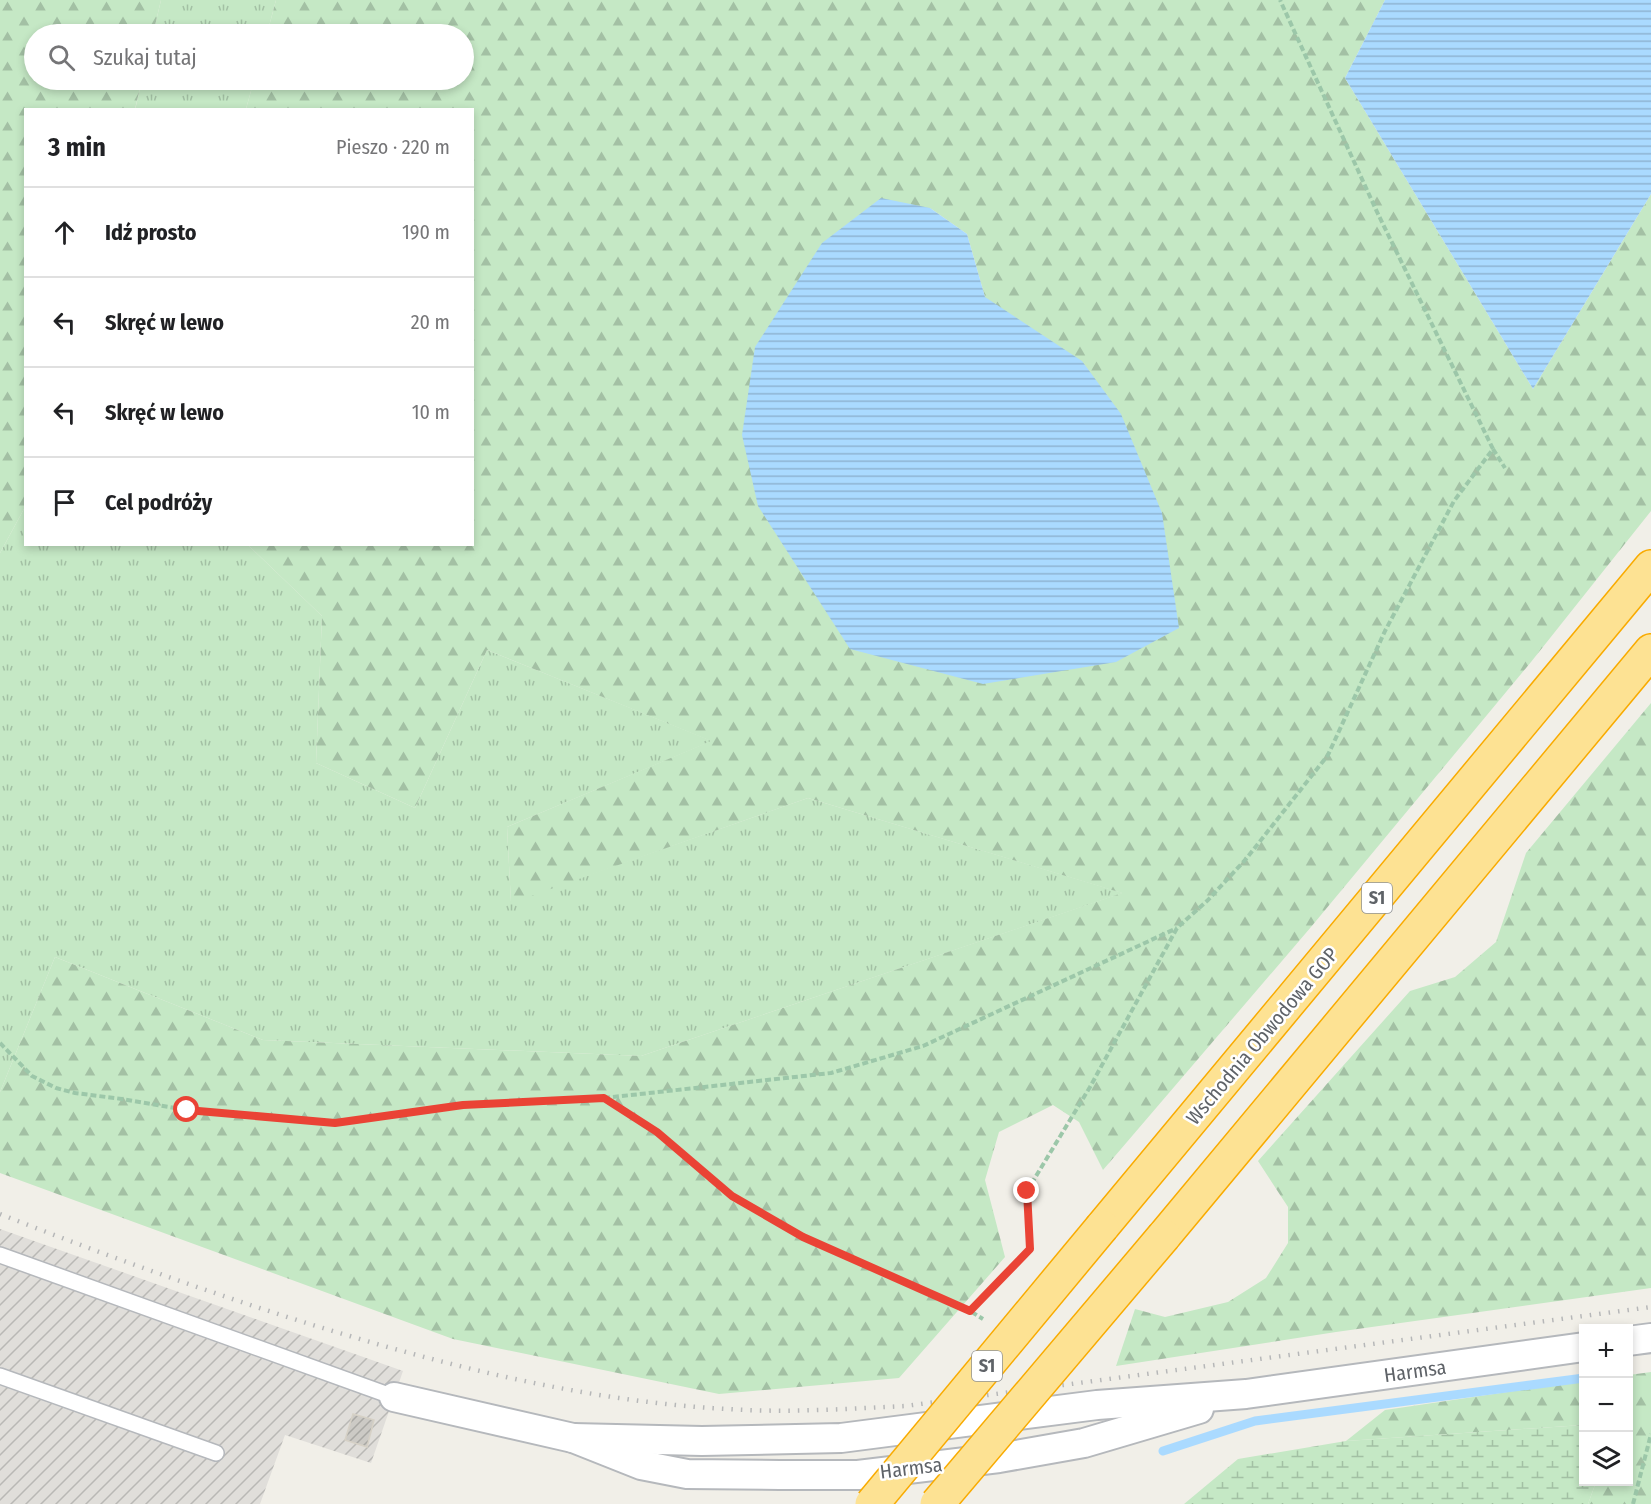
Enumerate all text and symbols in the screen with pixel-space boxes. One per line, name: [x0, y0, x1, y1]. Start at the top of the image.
search box: [24, 24, 474, 90]
icon: search: [45, 41, 78, 74]
text: Szukaj tutaj: [93, 44, 197, 71]
text: 3 min: [48, 132, 106, 163]
text: Pieszo · 220 m: [336, 135, 450, 159]
icon: ahead: [48, 216, 81, 249]
text: Idź prosto: [105, 219, 197, 246]
text: 190 m: [402, 220, 450, 244]
icon: left: [48, 306, 81, 339]
text: Skręć w lewo: [105, 309, 224, 336]
text: 20 m: [411, 310, 450, 334]
icon: left: [48, 396, 81, 429]
text: Skręć w lewo: [105, 399, 224, 426]
text: 10 m: [412, 400, 450, 424]
icon: arrive: [48, 486, 81, 519]
text: Cel podróży: [105, 489, 212, 516]
road number: S1: [1362, 883, 1392, 913]
street label: Wschodnia Obwodowa GOP: [1181, 943, 1343, 1129]
route start: [173, 1096, 199, 1122]
route end: [1013, 1177, 1039, 1203]
map controls: [1579, 1324, 1633, 1486]
button: +: [1579, 1324, 1633, 1378]
road number: S1: [972, 1351, 1002, 1381]
street label: Harmsa: [1382, 1355, 1448, 1387]
button: −: [1579, 1378, 1633, 1432]
button: layers: [1579, 1432, 1633, 1486]
street label: Harmsa: [879, 1452, 943, 1484]

